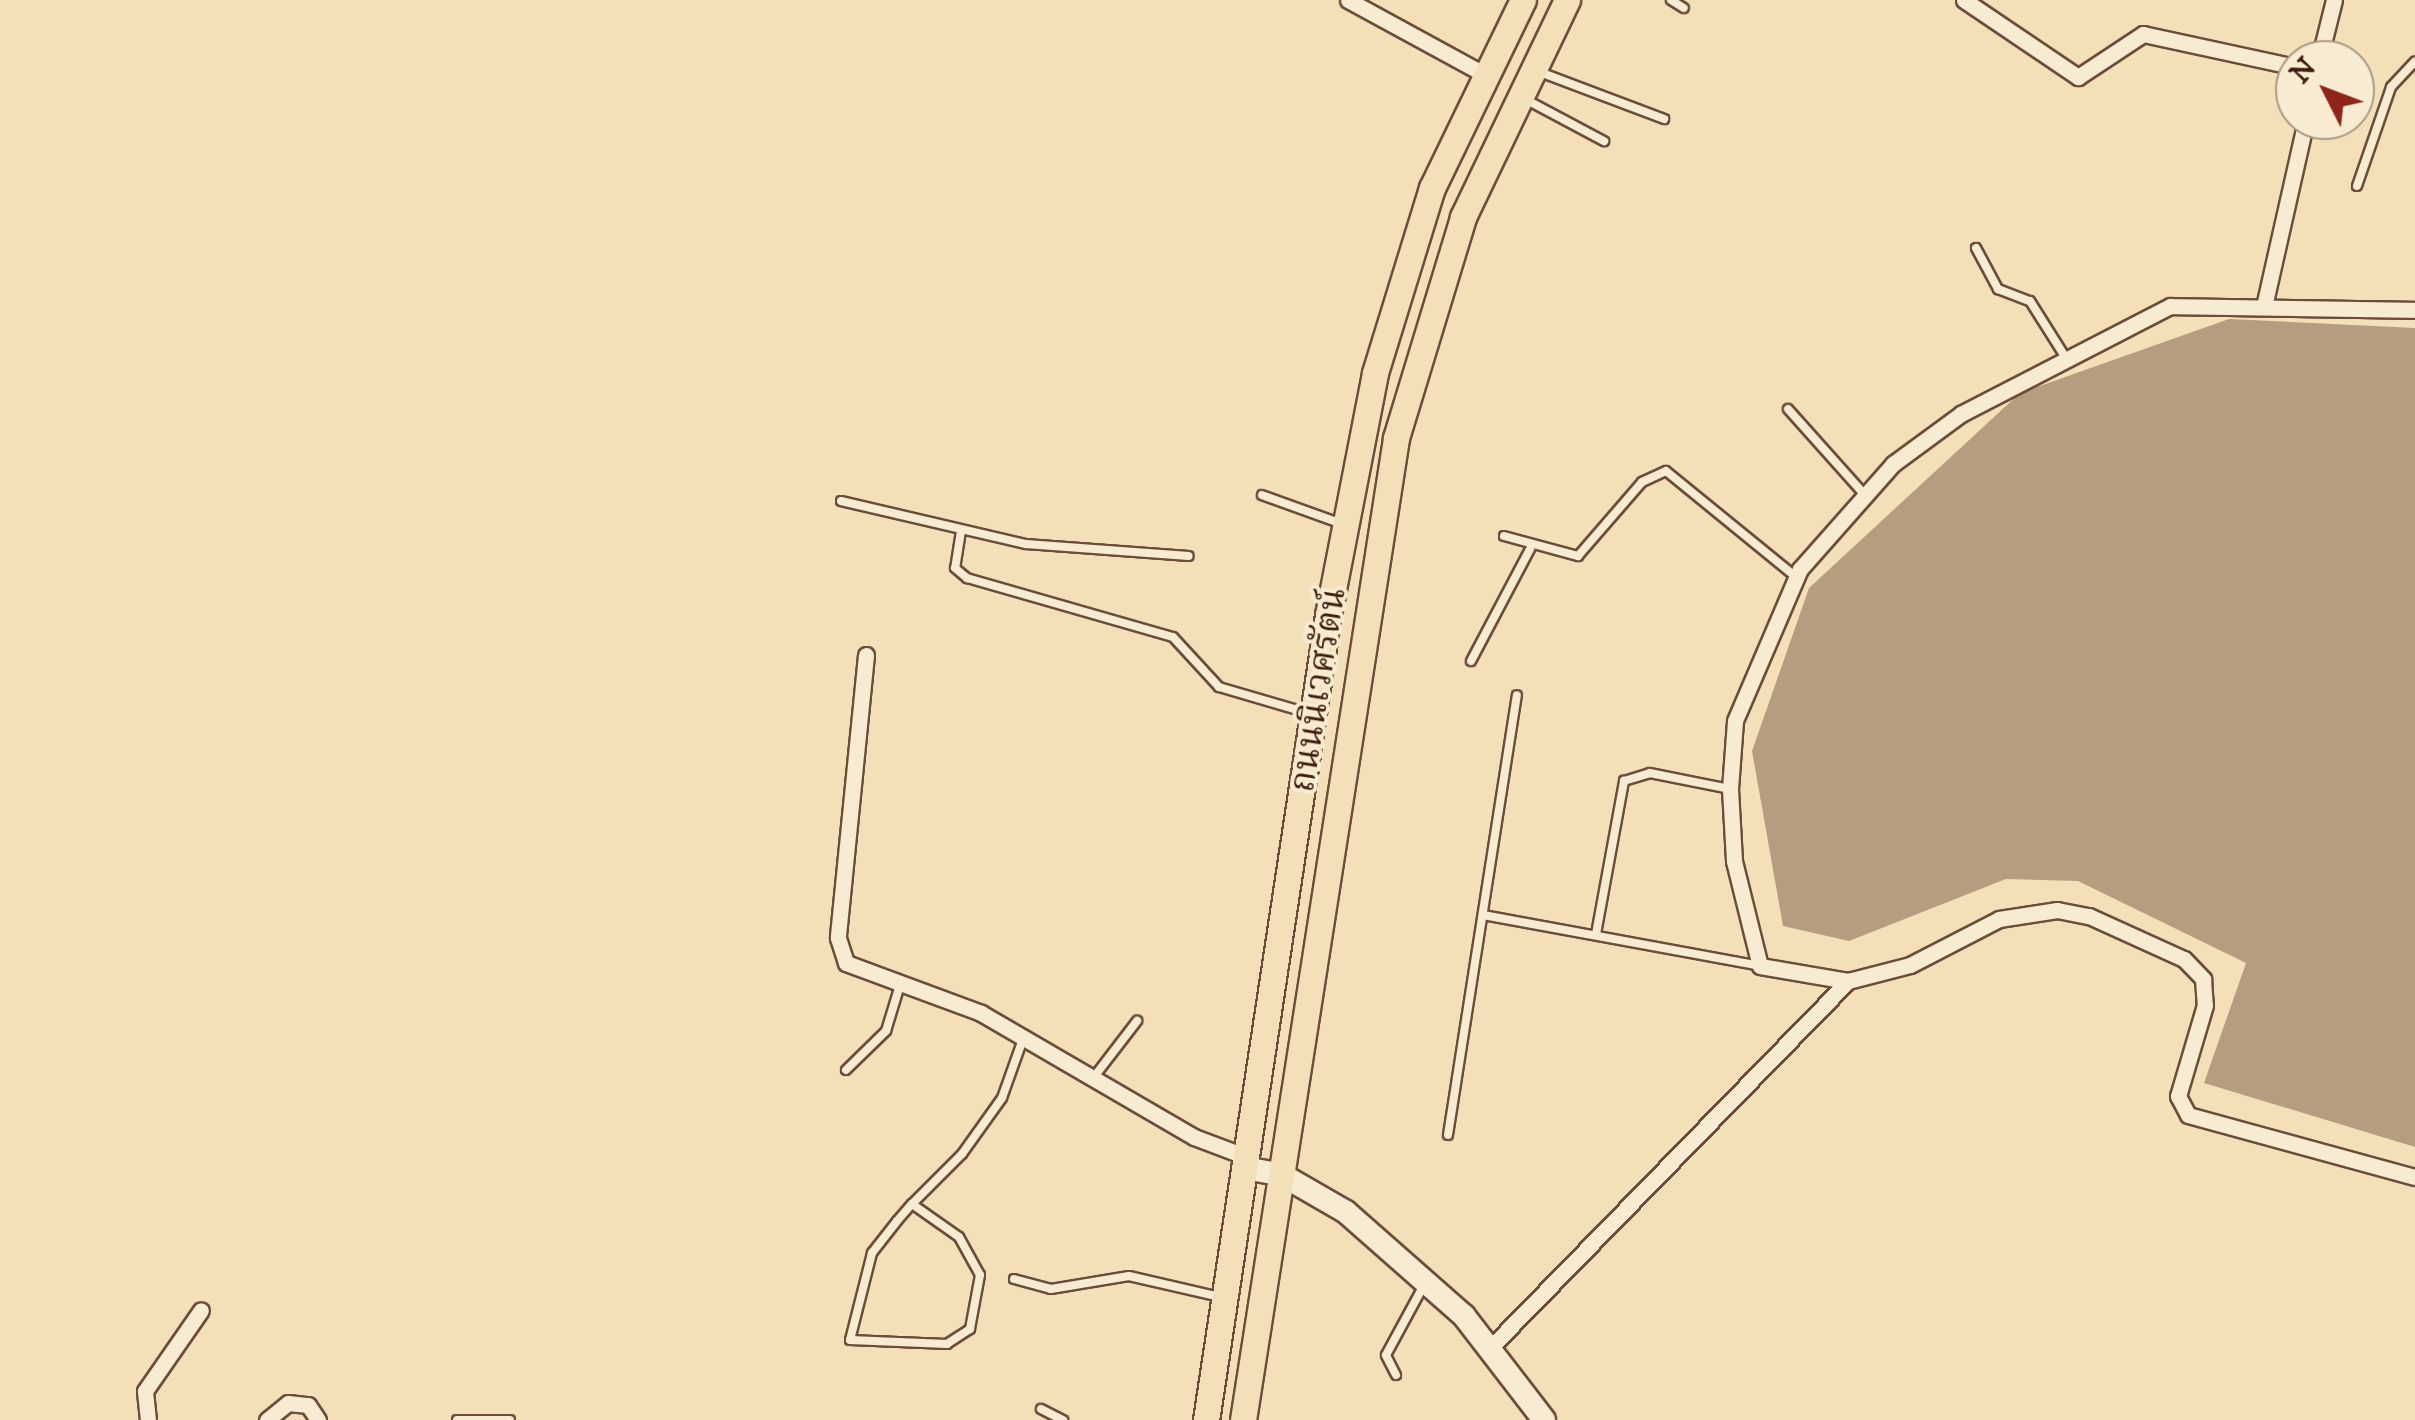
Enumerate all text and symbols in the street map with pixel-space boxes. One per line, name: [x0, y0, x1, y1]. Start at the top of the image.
north arrow: [2275, 40, 2375, 140]
text: N: [2283, 51, 2325, 91]
street label: ถนนนิเวศรัตน์: [1282, 585, 1356, 795]

